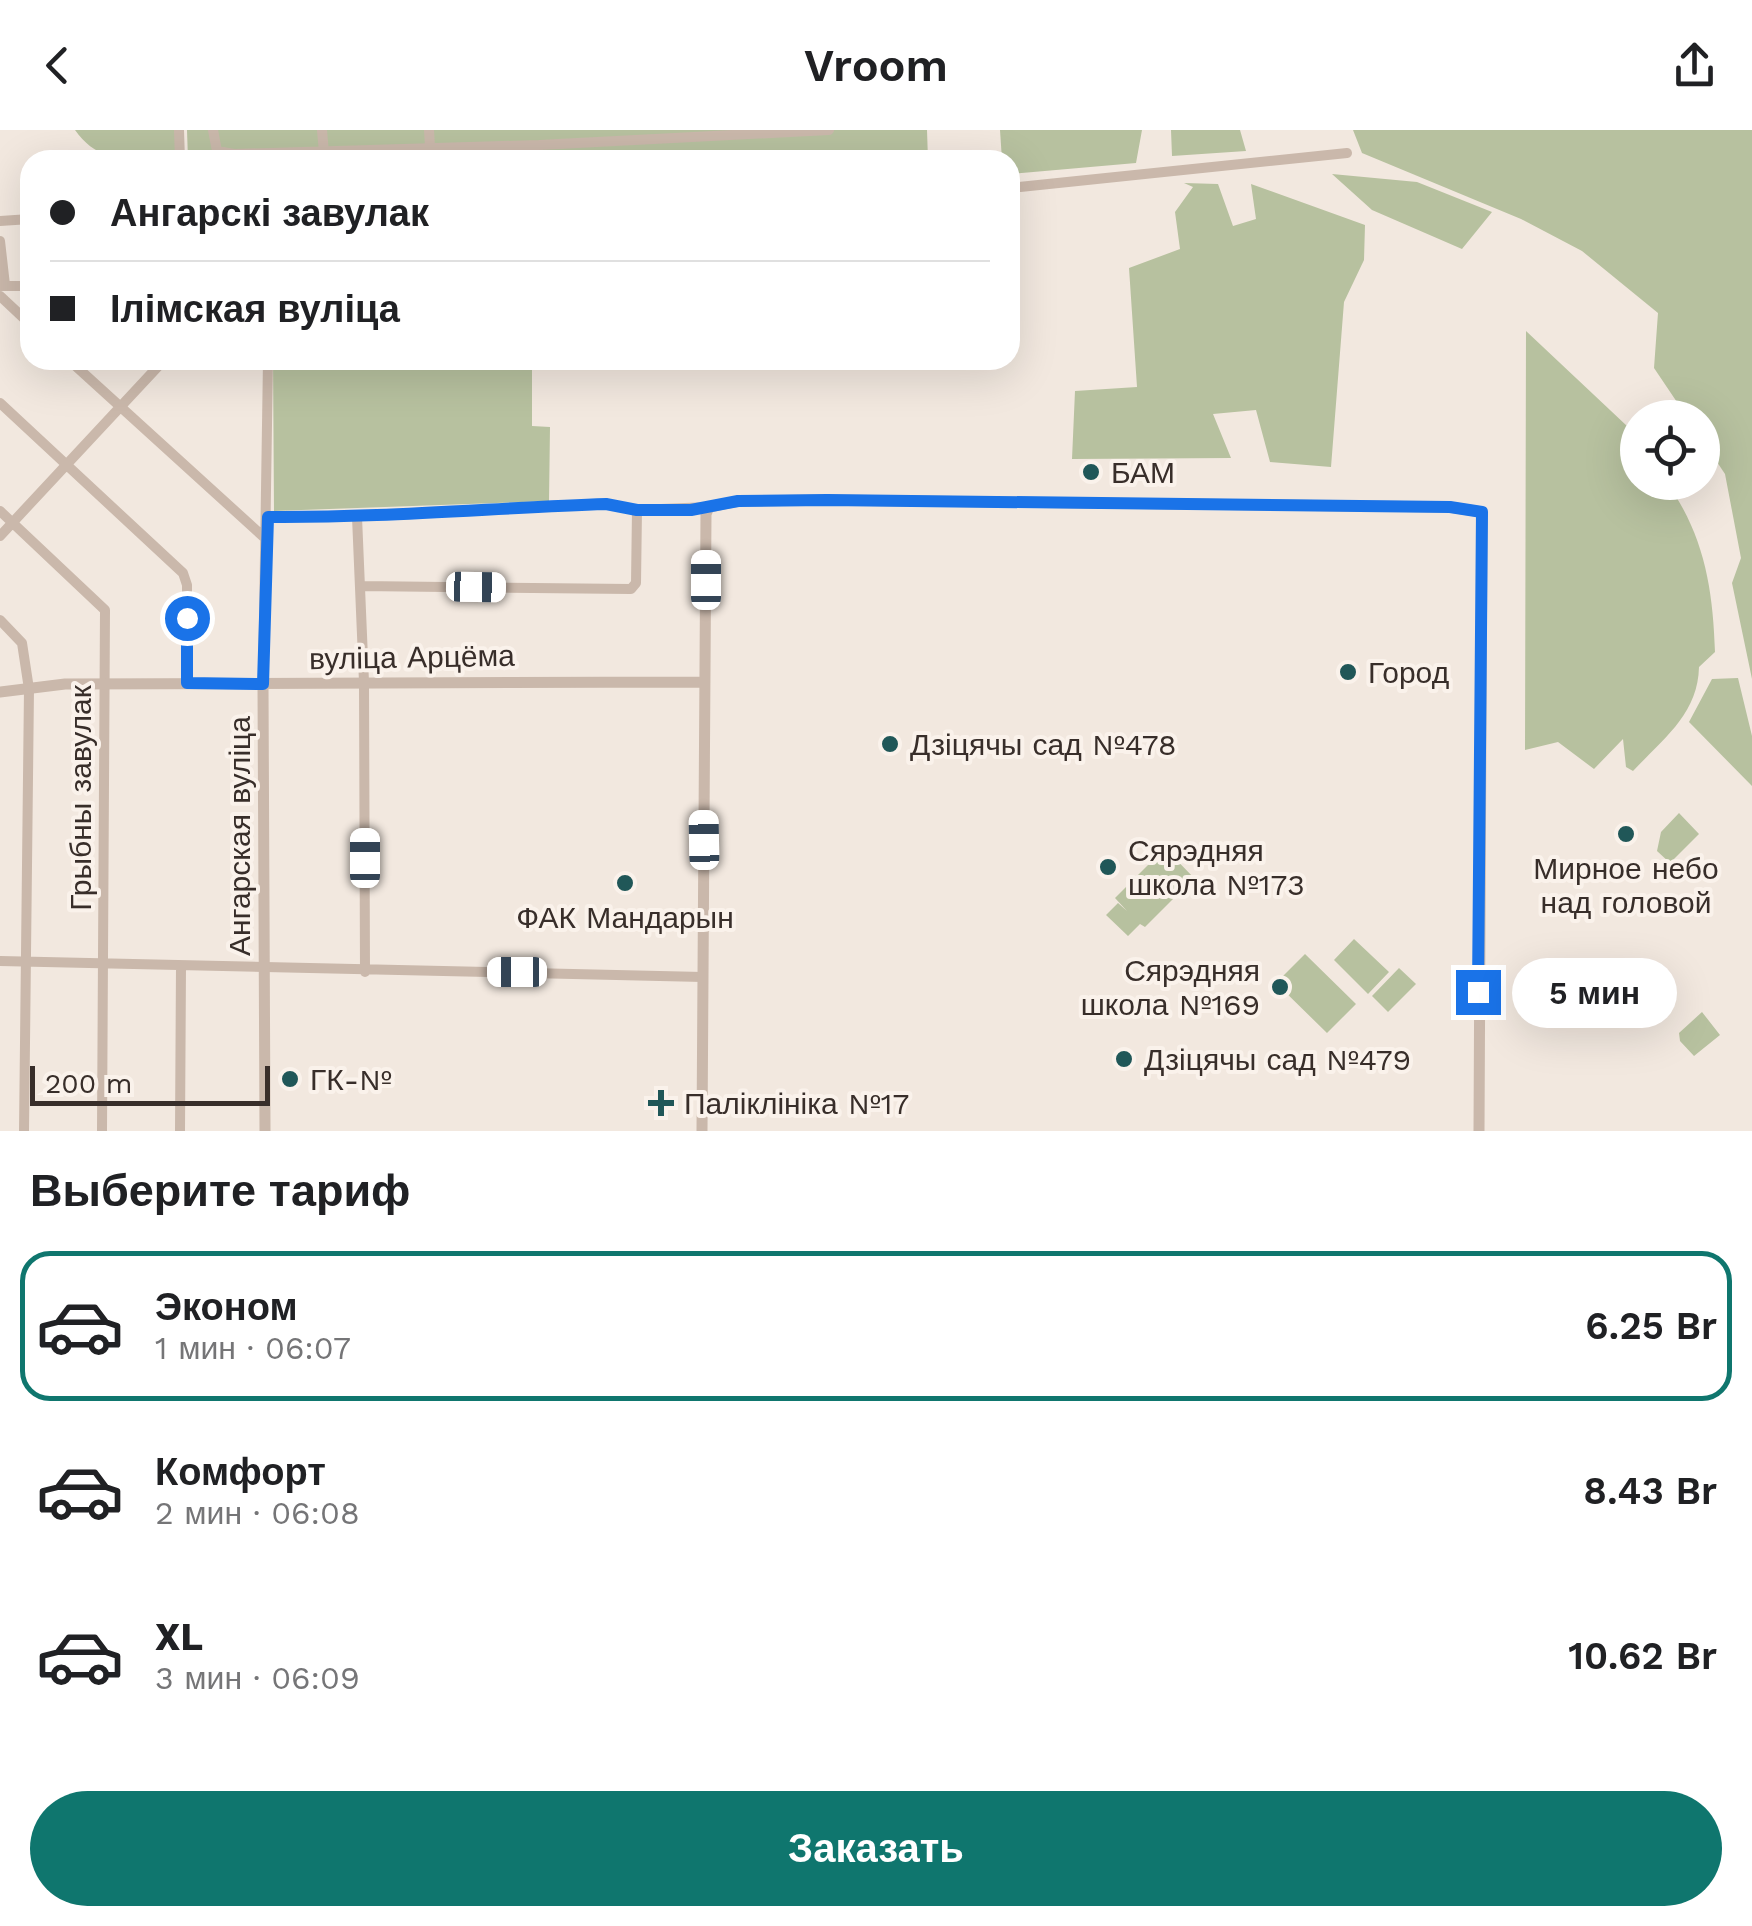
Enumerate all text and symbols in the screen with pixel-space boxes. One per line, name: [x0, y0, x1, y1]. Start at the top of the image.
icon: back: [30, 38, 85, 93]
icon: share: [1667, 38, 1722, 93]
text: Vroom: [804, 39, 948, 92]
text: Ангарскі завулак: [110, 191, 429, 235]
text: Ілімская вуліца: [110, 287, 400, 331]
map controls: [1620, 400, 1720, 500]
button: locate: [1620, 400, 1720, 500]
place label: БАМ: [1111, 455, 1175, 490]
marker: БАМ: [1080, 461, 1102, 483]
car: [691, 550, 721, 610]
car: [446, 571, 506, 603]
route start: [165, 596, 210, 641]
street label: вуліца Арцёма: [309, 638, 515, 676]
place label: Город: [1368, 655, 1449, 690]
marker: Город: [1337, 661, 1359, 683]
street label: Грыбны завулак: [63, 684, 98, 911]
street label: Ангарская вуліца: [222, 716, 257, 956]
place label: Дзіцячы сад №478: [910, 727, 1176, 762]
marker: Дзіцячы сад №478: [879, 733, 901, 755]
car: [688, 810, 720, 870]
marker: Мирное небо над головой: [1615, 823, 1637, 845]
car: [350, 828, 380, 888]
place label: Сярэдняя школа №173: [1128, 833, 1305, 902]
place label: Мирное небо над головой: [1533, 851, 1719, 920]
marker: Сярэдняя школа №173: [1097, 856, 1119, 878]
marker: ФАК Мандарын: [614, 872, 636, 894]
place label: ФАК Мандарын: [516, 900, 734, 935]
place label: Сярэдняя школа №169: [1081, 953, 1260, 1022]
car: [487, 957, 547, 987]
callout: 5 мин: [1513, 957, 1678, 1027]
route end: [1456, 970, 1501, 1015]
text: 5 мин: [1549, 974, 1640, 1012]
marker: Сярэдняя школа №169: [1269, 976, 1291, 998]
place label: Дзіцячы сад №479: [1144, 1042, 1411, 1077]
marker: Дзіцячы сад №479: [1113, 1048, 1135, 1070]
scale bar: [30, 1061, 270, 1106]
place label: ГК-№: [310, 1062, 392, 1097]
text: 200 m: [45, 1067, 132, 1100]
marker: ГК-№: [279, 1068, 301, 1090]
place label: Паліклініка №17: [684, 1086, 909, 1121]
marker: Паліклініка №17: [648, 1090, 674, 1116]
text: Выберите тариф: [30, 1164, 410, 1217]
icon: car: [35, 1281, 125, 1371]
text: Эконом: [155, 1285, 298, 1329]
text: 6.25 Br: [1585, 1304, 1717, 1348]
text: 1 мин · 06:07: [155, 1329, 351, 1367]
icon: car: [35, 1446, 125, 1536]
text: Комфорт: [155, 1450, 326, 1494]
text: 8.43 Br: [1583, 1469, 1717, 1513]
text: 2 мин · 06:08: [155, 1494, 360, 1532]
icon: car: [35, 1611, 125, 1701]
text: XL: [155, 1615, 203, 1659]
text: 10.62 Br: [1568, 1634, 1717, 1678]
text: 3 мин · 06:09: [155, 1659, 360, 1697]
button: Заказать: [30, 1791, 1722, 1906]

